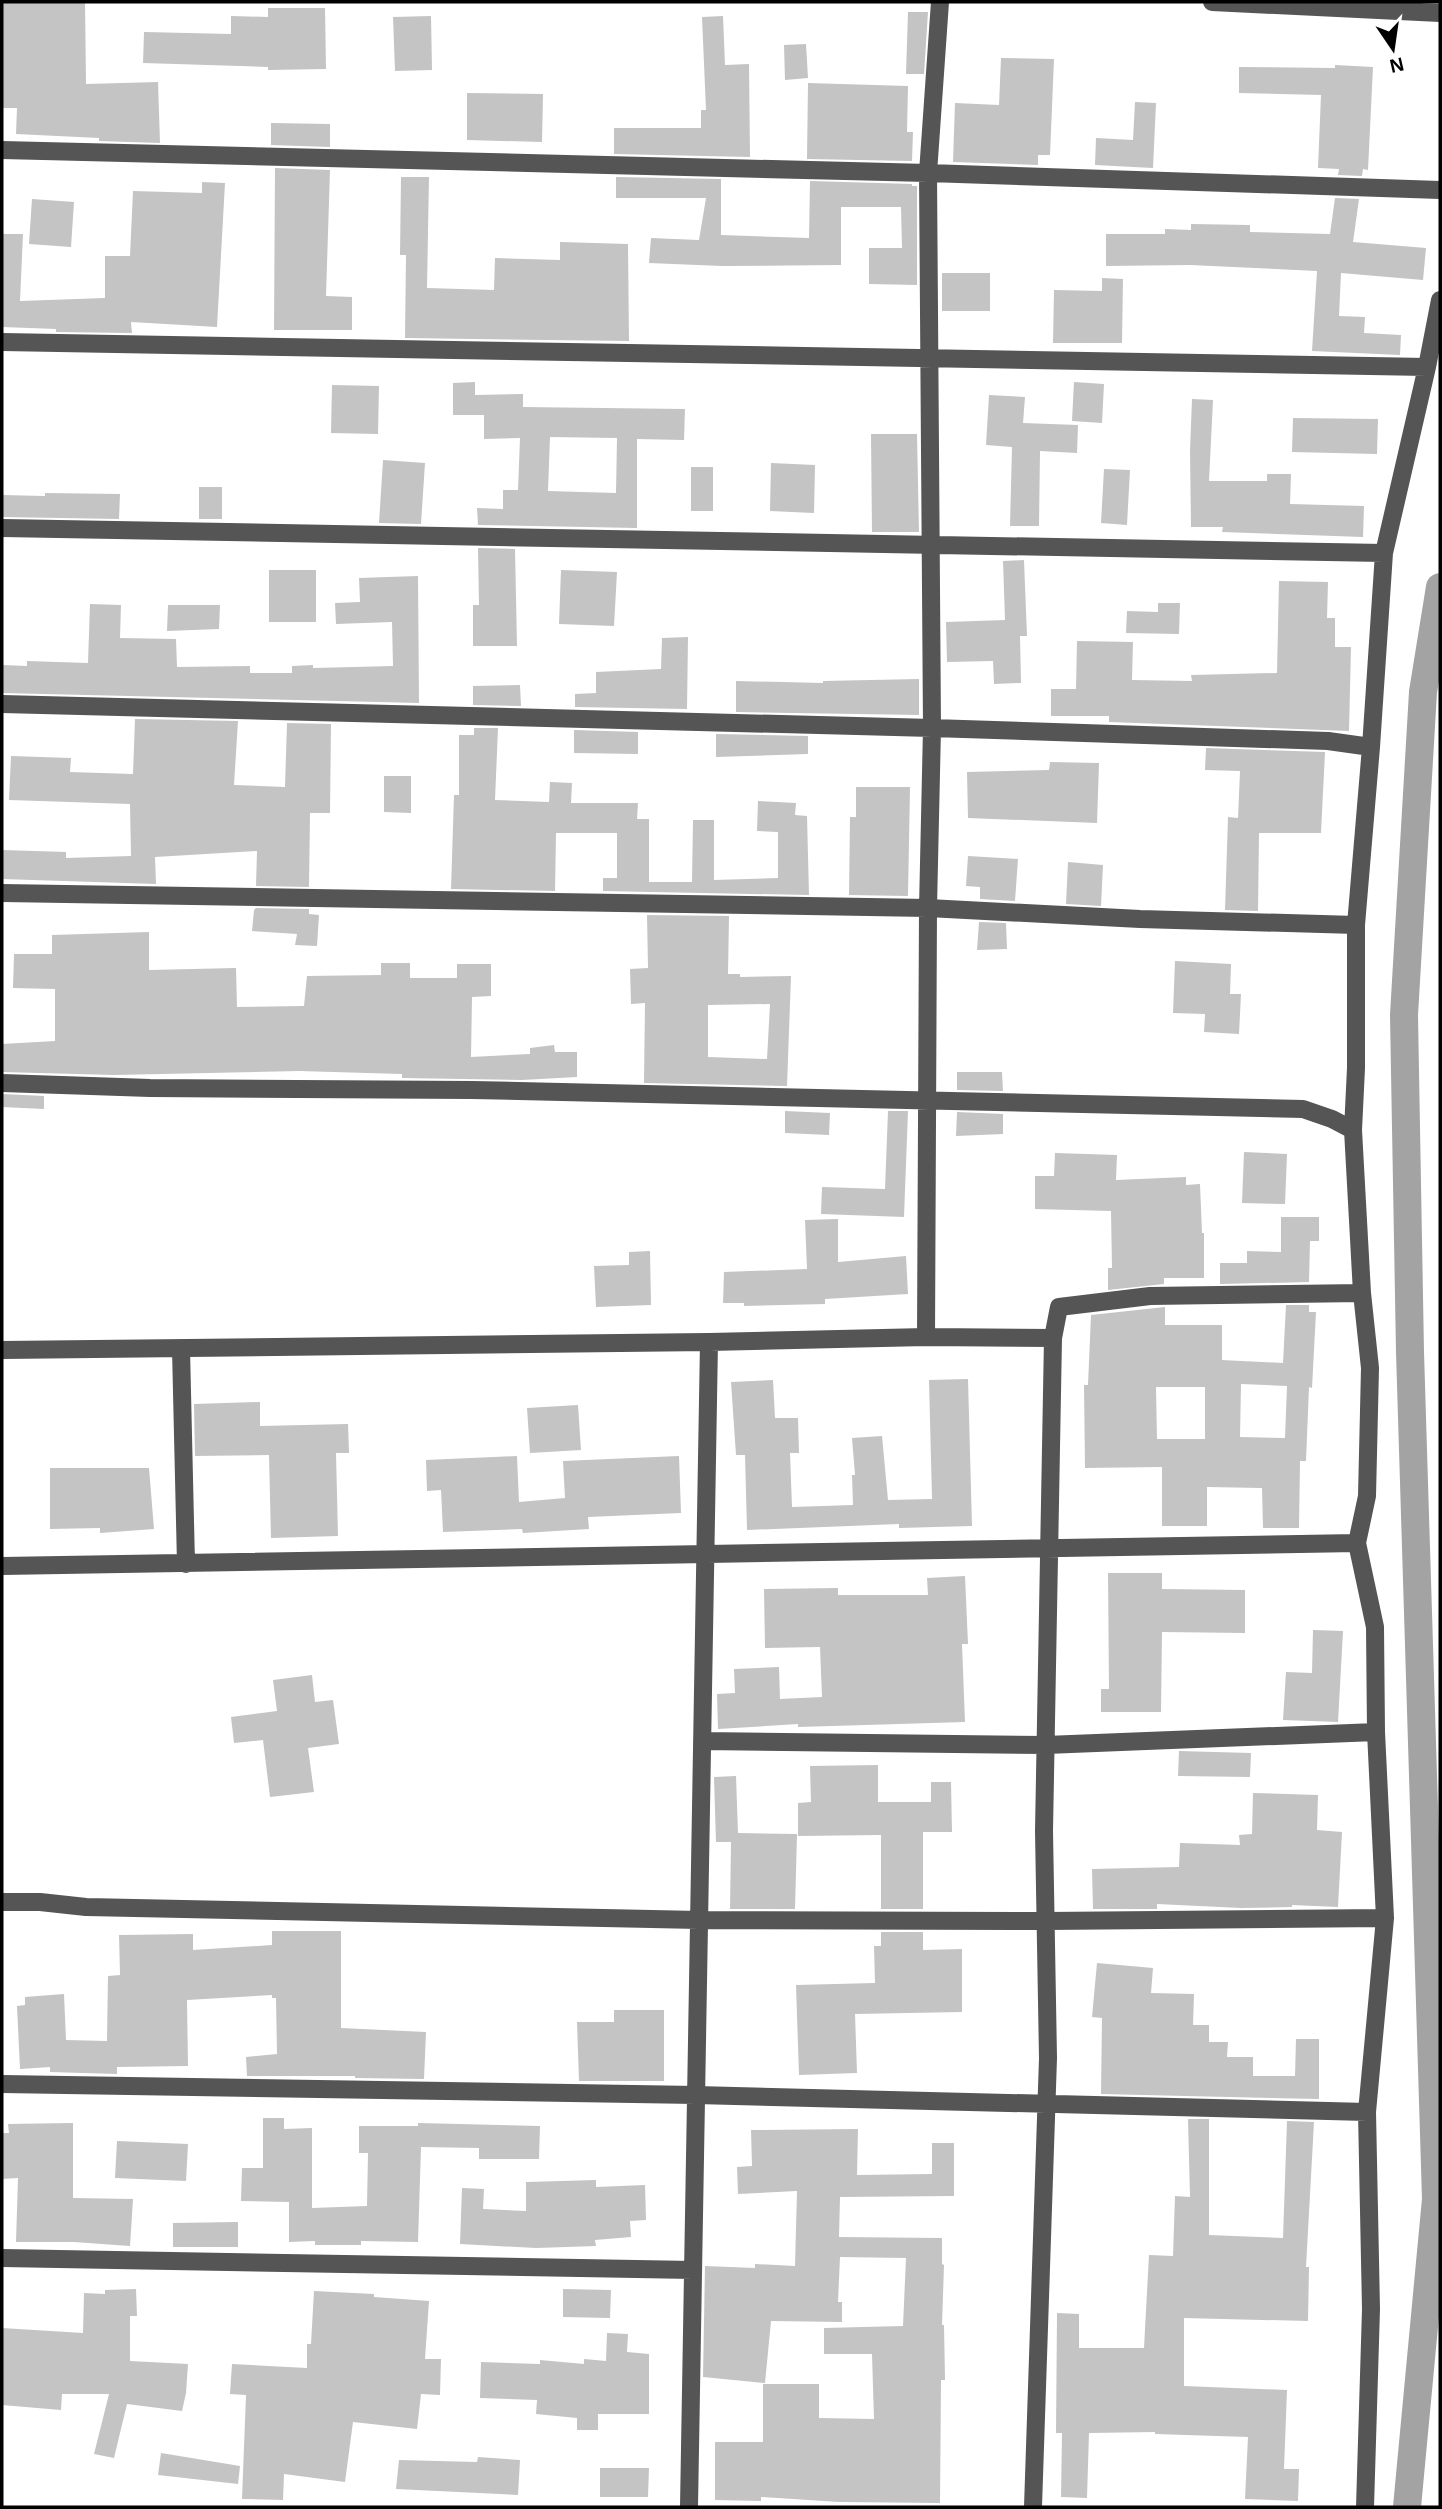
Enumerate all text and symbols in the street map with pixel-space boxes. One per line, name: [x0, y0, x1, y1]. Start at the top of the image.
north arrow: [1358, 14, 1428, 84]
text: N: [1388, 53, 1406, 77]

